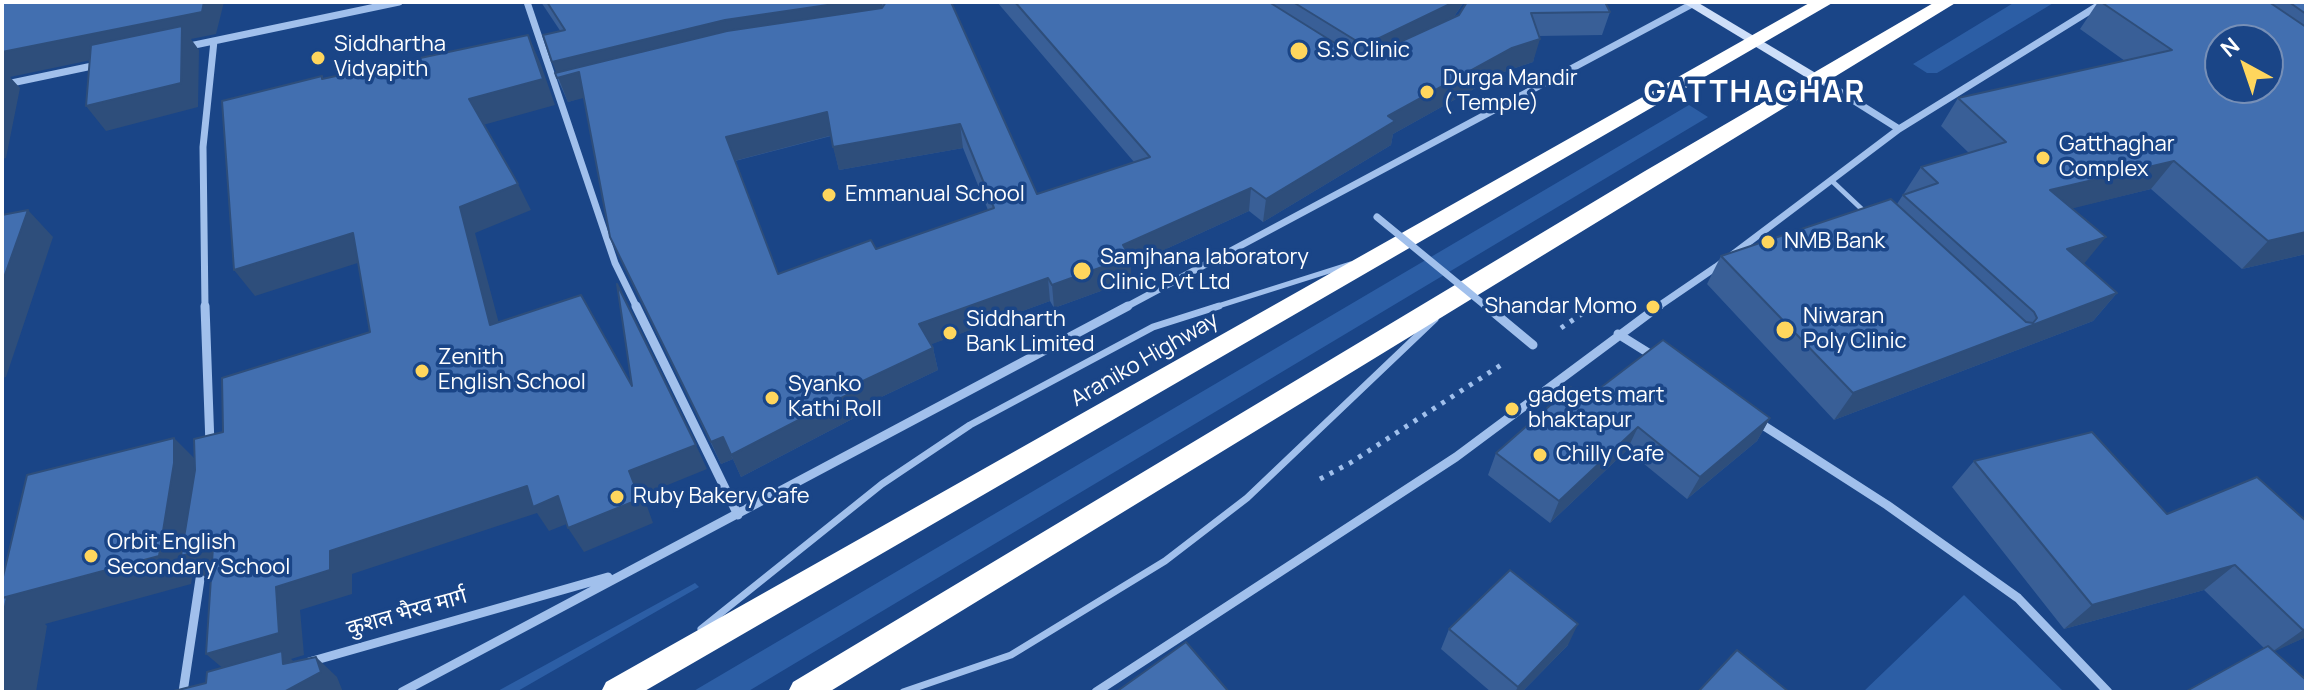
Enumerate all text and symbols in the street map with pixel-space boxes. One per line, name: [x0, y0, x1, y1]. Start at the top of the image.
north arrow: [2204, 24, 2284, 104]
text: N: [2214, 31, 2246, 64]
place label: Siddhartha Vidyapith: [334, 32, 446, 84]
place label: S.S Clinic: [1317, 38, 1410, 64]
marker: S.S Clinic: [1288, 40, 1310, 62]
marker: Siddhartha Vidyapith: [309, 49, 327, 67]
place label: Durga Mandir ( Temple): [1443, 66, 1578, 118]
district label: GATTHAGHAR: [1644, 76, 1866, 112]
marker: Durga Mandir ( Temple): [1418, 83, 1436, 101]
place label: Gatthaghar Complex: [2059, 132, 2175, 184]
marker: Gatthaghar Complex: [2034, 149, 2052, 167]
place label: Emmanual School: [845, 182, 1025, 208]
marker: Emmanual School: [820, 186, 838, 204]
place label: NMB Bank: [1784, 229, 1885, 255]
marker: NMB Bank: [1759, 233, 1777, 251]
place label: Samjhana laboratory Clinic Pvt Ltd: [1100, 245, 1309, 296]
marker: Samjhana laboratory Clinic Pvt Ltd: [1071, 260, 1093, 282]
place label: Shandar Momo: [1484, 294, 1637, 320]
marker: Shandar Momo: [1644, 298, 1662, 316]
place label: Niwaran Poly Clinic: [1803, 304, 1907, 356]
place label: Siddharth Bank Limited: [966, 307, 1095, 358]
street label: Araniko Highway: [1067, 307, 1223, 413]
marker: Niwaran Poly Clinic: [1774, 319, 1796, 341]
marker: Siddharth Bank Limited: [941, 324, 959, 342]
place label: Zenith English School: [438, 345, 586, 396]
marker: Zenith English School: [413, 362, 431, 380]
place label: Syanko Kathi Roll: [788, 372, 882, 424]
place label: gadgets mart bhaktapur: [1528, 383, 1665, 434]
marker: Syanko Kathi Roll: [763, 389, 781, 407]
marker: gadgets mart bhaktapur: [1503, 400, 1521, 418]
place label: Chilly Cafe: [1556, 442, 1664, 468]
marker: Chilly Cafe: [1531, 446, 1549, 464]
place label: Ruby Bakery Cafe: [633, 484, 810, 510]
marker: Ruby Bakery Cafe: [608, 488, 626, 506]
place label: Orbit English Secondary School: [107, 530, 290, 582]
marker: Orbit English Secondary School: [82, 547, 100, 565]
street label: कुशल‌ भैरव मार्ग: [344, 583, 470, 643]

